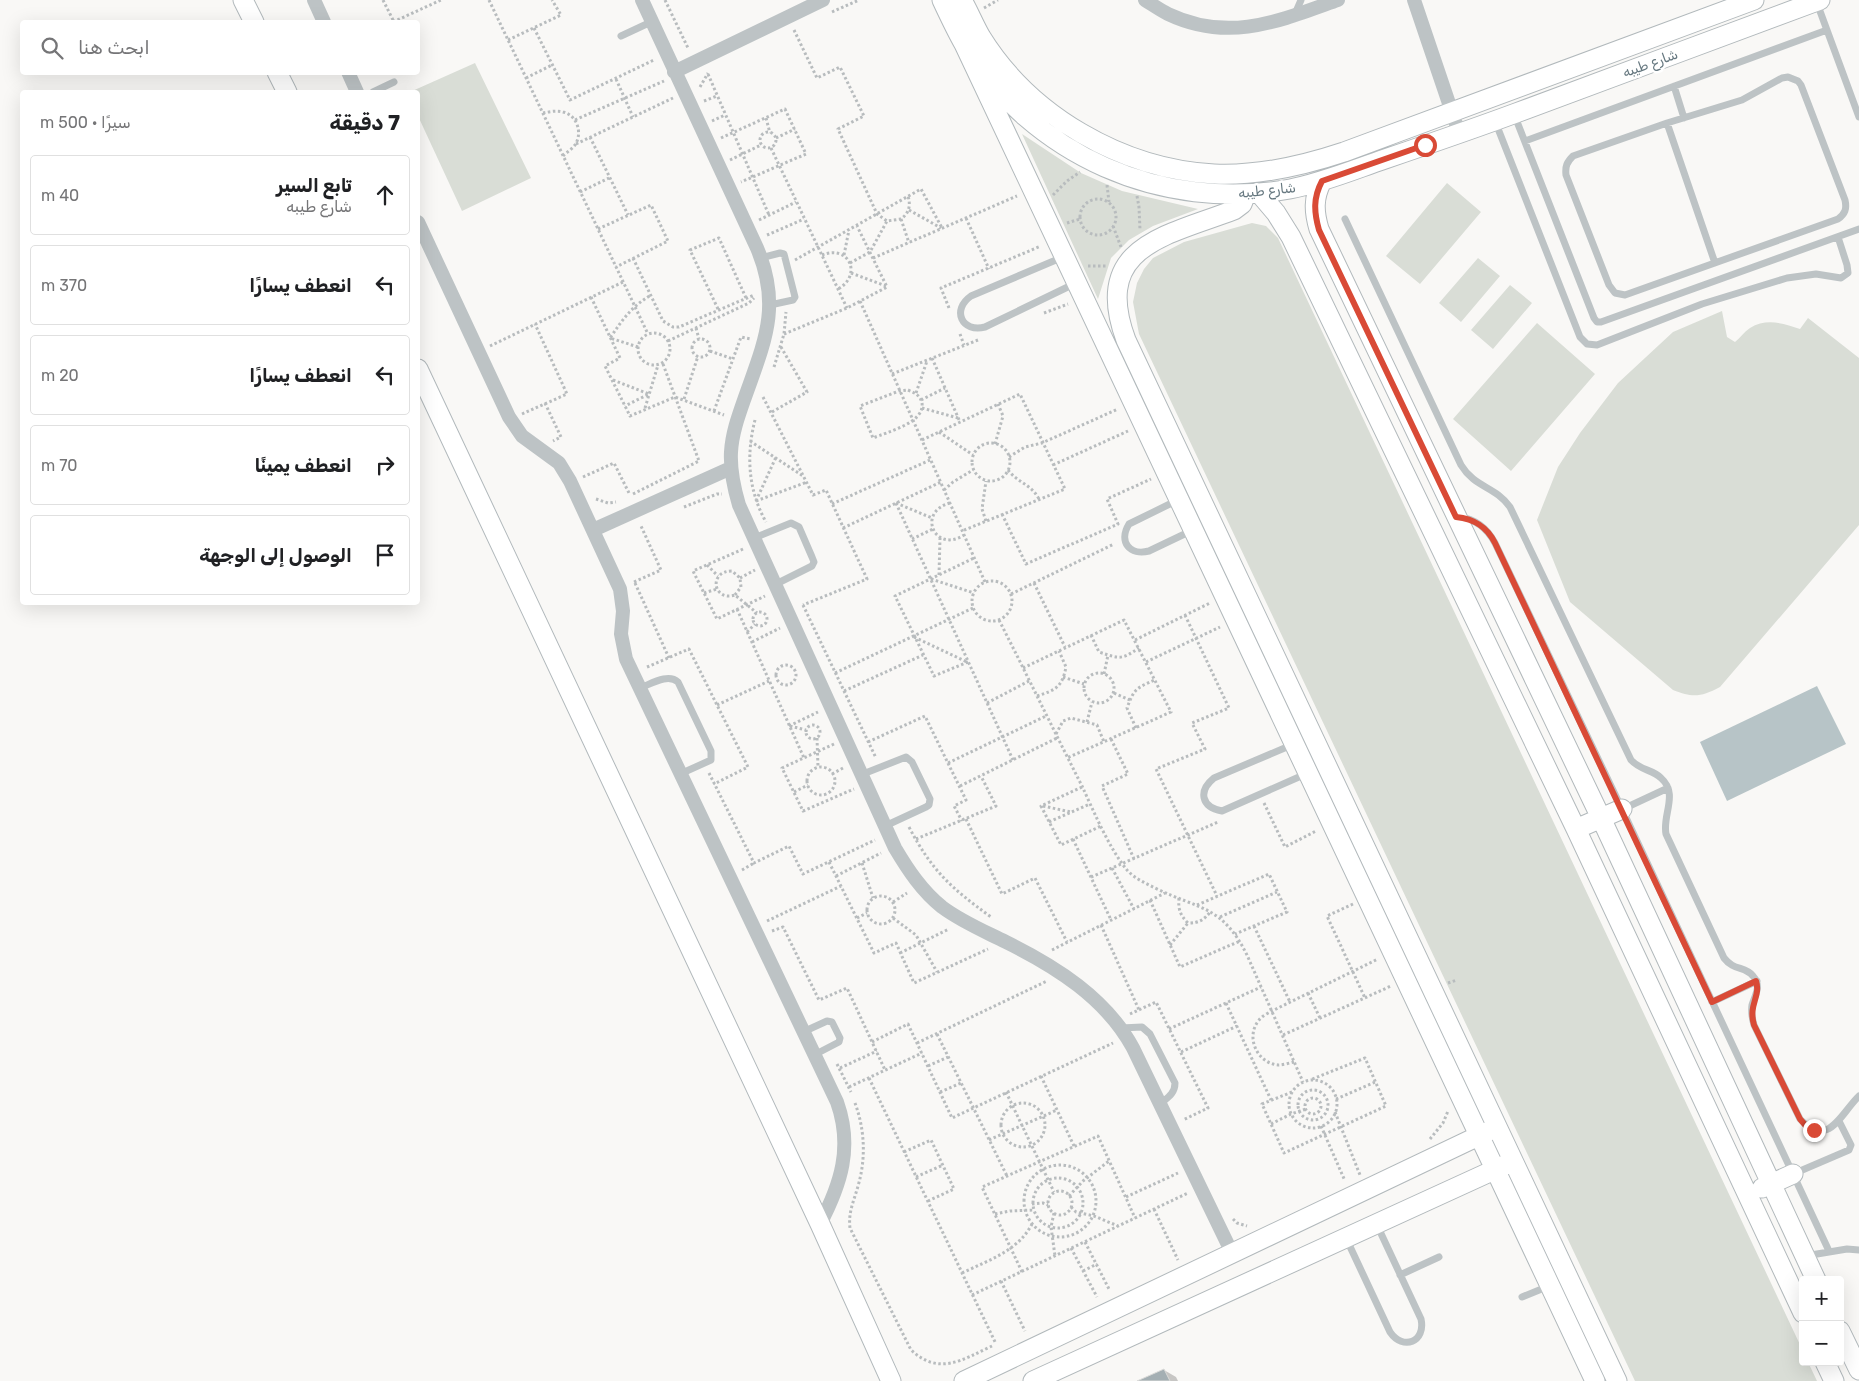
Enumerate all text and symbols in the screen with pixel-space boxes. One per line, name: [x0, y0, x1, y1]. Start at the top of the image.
search box: [20, 20, 420, 75]
icon: search: [38, 34, 66, 62]
text: ابحث هنا: [78, 36, 150, 59]
street label: شارع طيبه: [1620, 46, 1681, 83]
text: 7 دقيقة: [330, 110, 400, 135]
text: سيرًا · 500 m: [40, 113, 131, 132]
route start: [1414, 134, 1437, 157]
text: تابع السير: [276, 174, 352, 197]
street label: شارع طيبه: [1238, 179, 1297, 204]
icon: ahead: [371, 181, 399, 209]
text: 40 m: [41, 186, 79, 205]
text: شارع طيبه: [286, 197, 352, 216]
icon: left: [371, 271, 399, 299]
text: انعطف يسارًا: [249, 274, 352, 297]
text: 370 m: [41, 276, 87, 295]
icon: left: [371, 361, 399, 389]
text: انعطف يسارًا: [249, 364, 352, 387]
text: 20 m: [41, 366, 79, 385]
icon: right: [371, 451, 399, 479]
text: انعطف يمينًا: [255, 454, 352, 477]
text: 70 m: [41, 456, 78, 475]
icon: arrive: [371, 541, 399, 569]
text: الوصول إلى الوجهة: [199, 544, 352, 567]
route end: [1803, 1119, 1826, 1142]
map controls: [1799, 1276, 1844, 1366]
button: +: [1799, 1276, 1844, 1321]
button: −: [1799, 1321, 1844, 1366]

